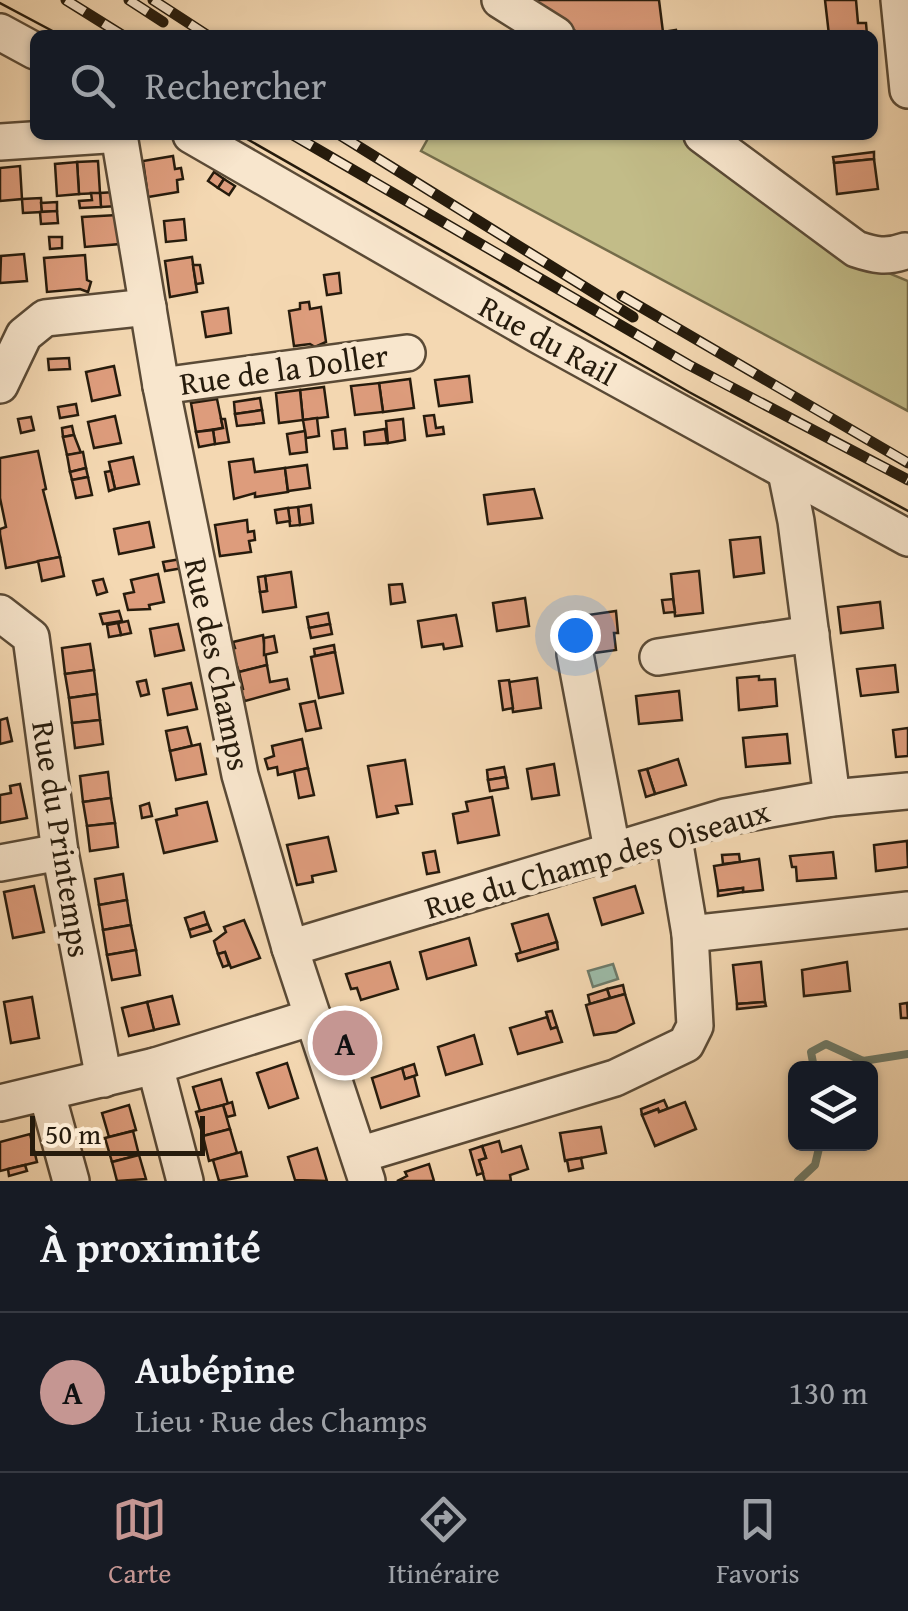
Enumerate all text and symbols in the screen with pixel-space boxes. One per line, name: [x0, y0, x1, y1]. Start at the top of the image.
search box: [30, 30, 878, 140]
text: Rechercher: [145, 57, 326, 113]
icon: search: [65, 58, 120, 113]
street label: Rue du Rail: [471, 283, 625, 397]
street label: Rue de la Doller: [177, 331, 391, 407]
street label: Rue des Champs: [173, 553, 263, 775]
your location: [550, 610, 601, 661]
street label: Rue du Printemps: [20, 717, 104, 961]
street label: Rue du Champ des Oiseaux: [419, 787, 776, 931]
pin: A: [312, 1006, 378, 1080]
map controls: [788, 1061, 878, 1151]
button: layers: [788, 1061, 878, 1151]
scale bar: [30, 1111, 205, 1156]
text: 50 m: [45, 1113, 101, 1154]
text: À proximité: [40, 1216, 261, 1277]
text: Aubépine: [135, 1341, 295, 1397]
text: A: [62, 1369, 83, 1416]
text: 130 m: [789, 1369, 868, 1416]
text: Lieu · Rue des Champs: [135, 1397, 428, 1444]
tab: Carte: [108, 1492, 171, 1593]
tab: Itinéraire: [388, 1492, 500, 1593]
tab: Favoris: [716, 1492, 800, 1593]

